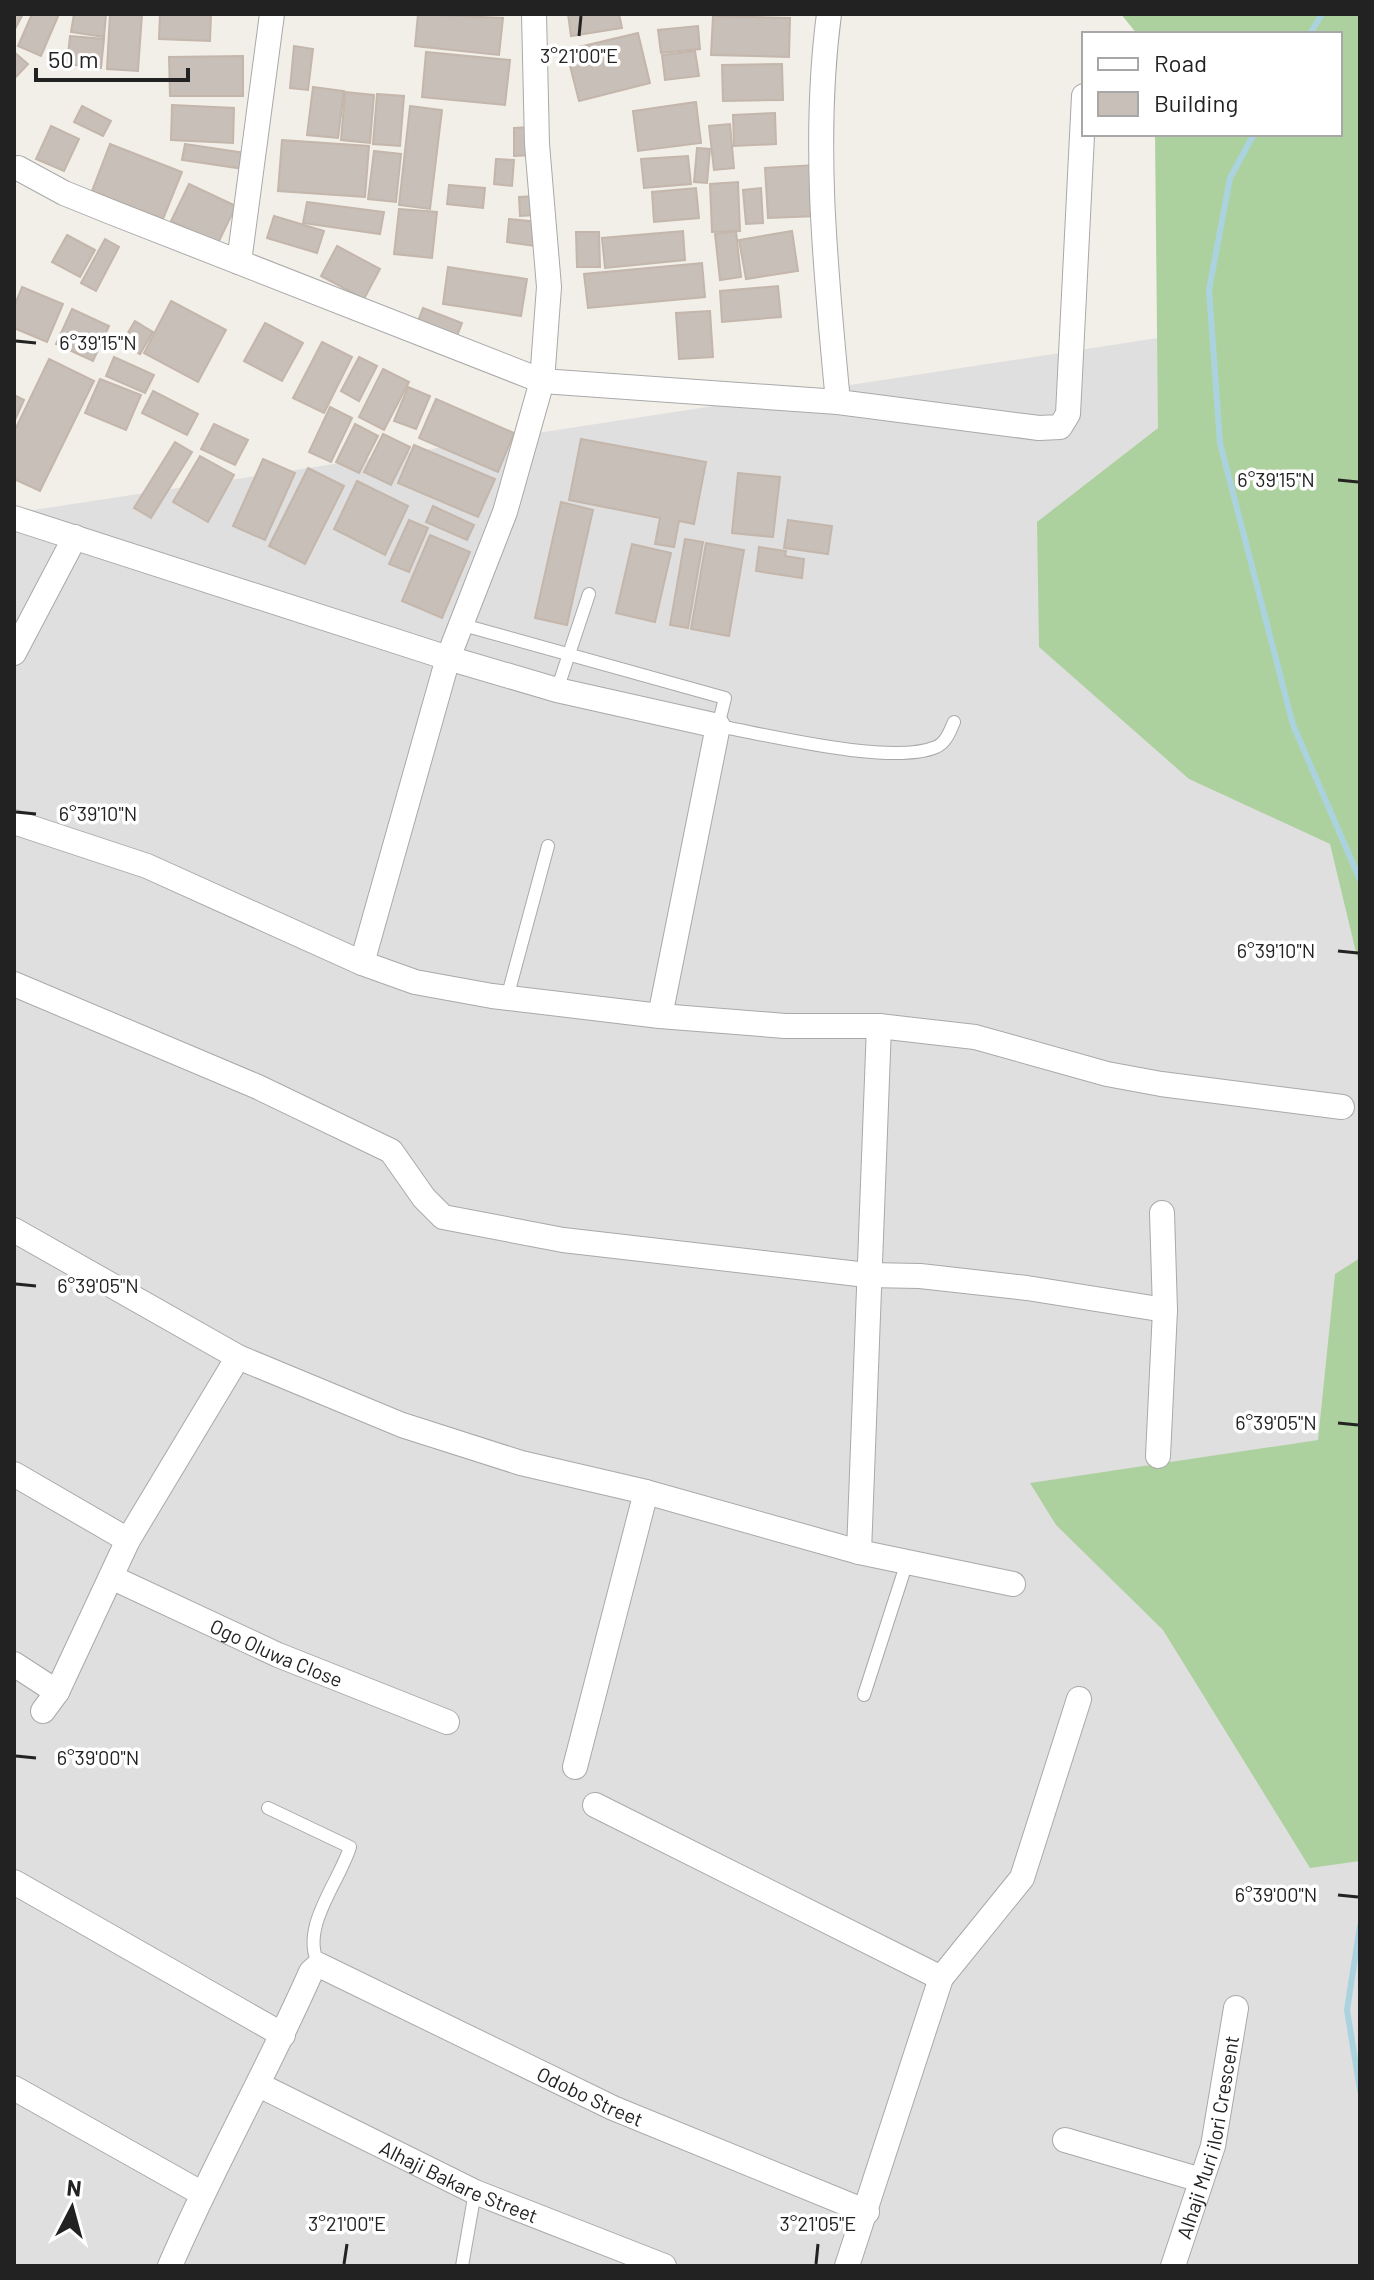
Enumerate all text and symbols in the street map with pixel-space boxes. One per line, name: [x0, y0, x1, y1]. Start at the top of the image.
scale bar: [36, 32, 188, 82]
legend: [1082, 32, 1342, 136]
text: 3°21'00"E: [540, 43, 618, 67]
text: 50 m: [48, 44, 99, 73]
text: Road: [1154, 48, 1207, 77]
text: Building: [1154, 88, 1238, 117]
text: 6°39'15"N: [59, 330, 137, 354]
text: 6°39'15"N: [1237, 467, 1315, 491]
text: 6°39'10"N: [59, 801, 137, 825]
text: 6°39'10"N: [1237, 938, 1315, 962]
text: 6°39'05"N: [57, 1273, 139, 1297]
text: 6°39'05"N: [1235, 1410, 1317, 1434]
street label: Ogo Oluwa Close: [206, 1613, 346, 1691]
text: 6°39'00"N: [57, 1745, 139, 1769]
text: 6°39'00"N: [1235, 1882, 1317, 1906]
street label: Alhaji Muri ilori Crescent: [1171, 2034, 1243, 2242]
street label: Odobo Street: [533, 2061, 647, 2131]
street label: Alhaji Bakare Street: [376, 2135, 541, 2227]
north arrow: [32, 2168, 112, 2248]
text: N: [66, 2173, 83, 2201]
text: 3°21'00"E: [308, 2211, 386, 2235]
text: 3°21'05"E: [780, 2211, 856, 2235]

